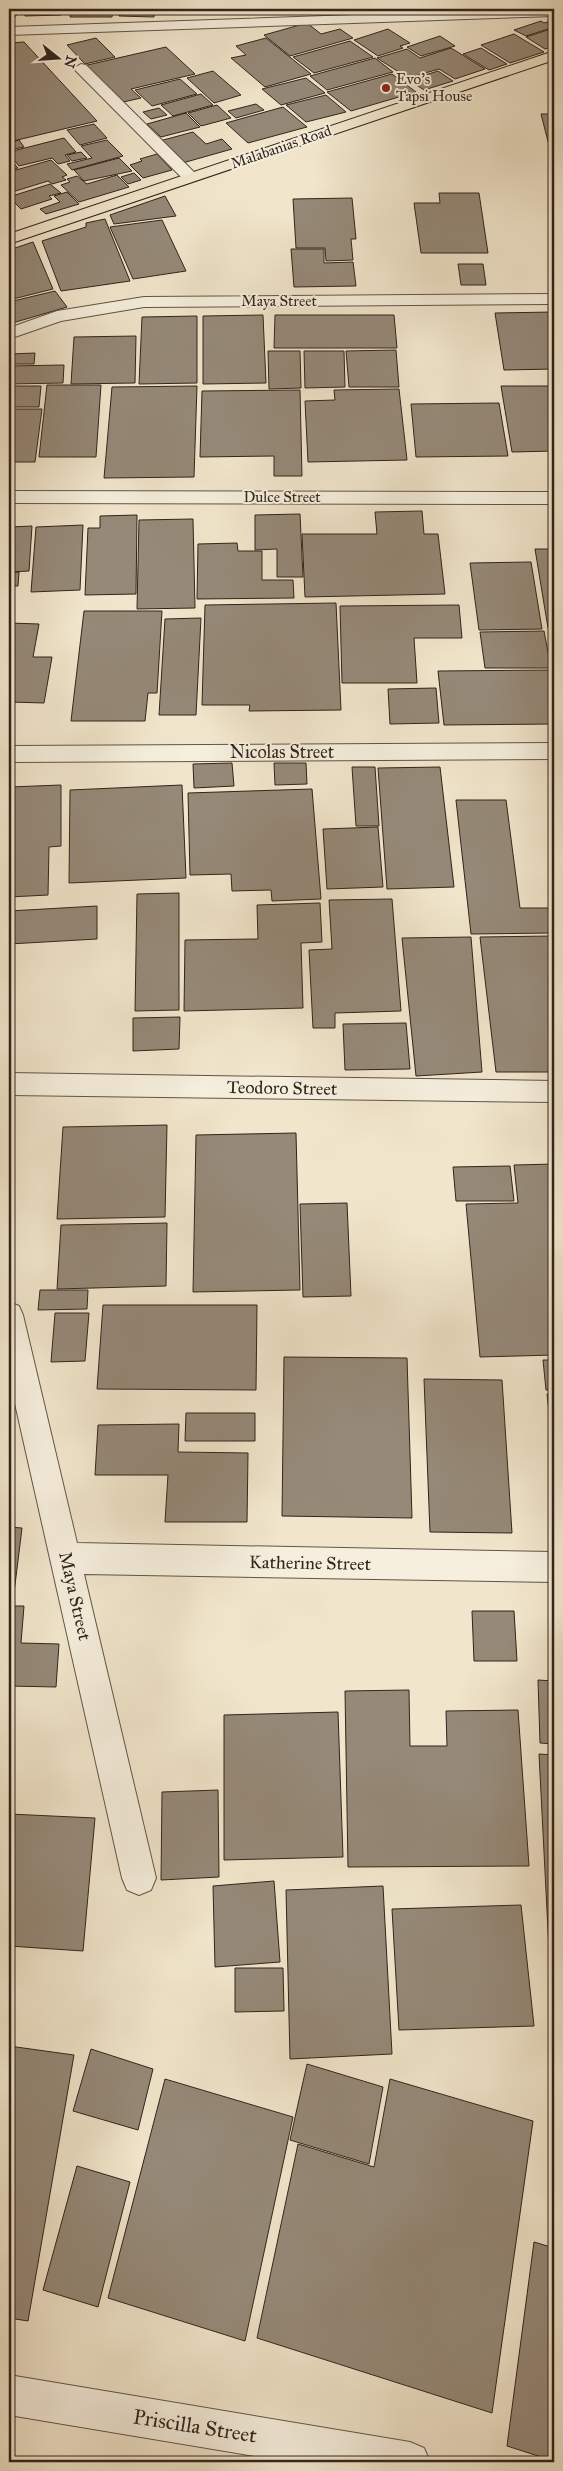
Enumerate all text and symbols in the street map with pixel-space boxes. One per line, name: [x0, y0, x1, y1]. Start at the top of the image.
north arrow: [32, 32, 82, 82]
text: N: [60, 53, 80, 70]
place label: Evo’s Tapsi House: [396, 70, 472, 105]
marker: Evo’s Tapsi House: [380, 82, 392, 94]
street label: Malabanias Road: [228, 121, 334, 173]
street label: Maya Street: [241, 292, 317, 310]
street label: Dulce Street: [244, 488, 321, 506]
street label: Nicolas Street: [230, 741, 335, 763]
street label: Teodoro Street: [227, 1076, 338, 1100]
street label: Maya Street: [54, 1549, 96, 1643]
street label: Katherine Street: [249, 1551, 372, 1575]
street label: Priscilla Street: [131, 2403, 259, 2449]

